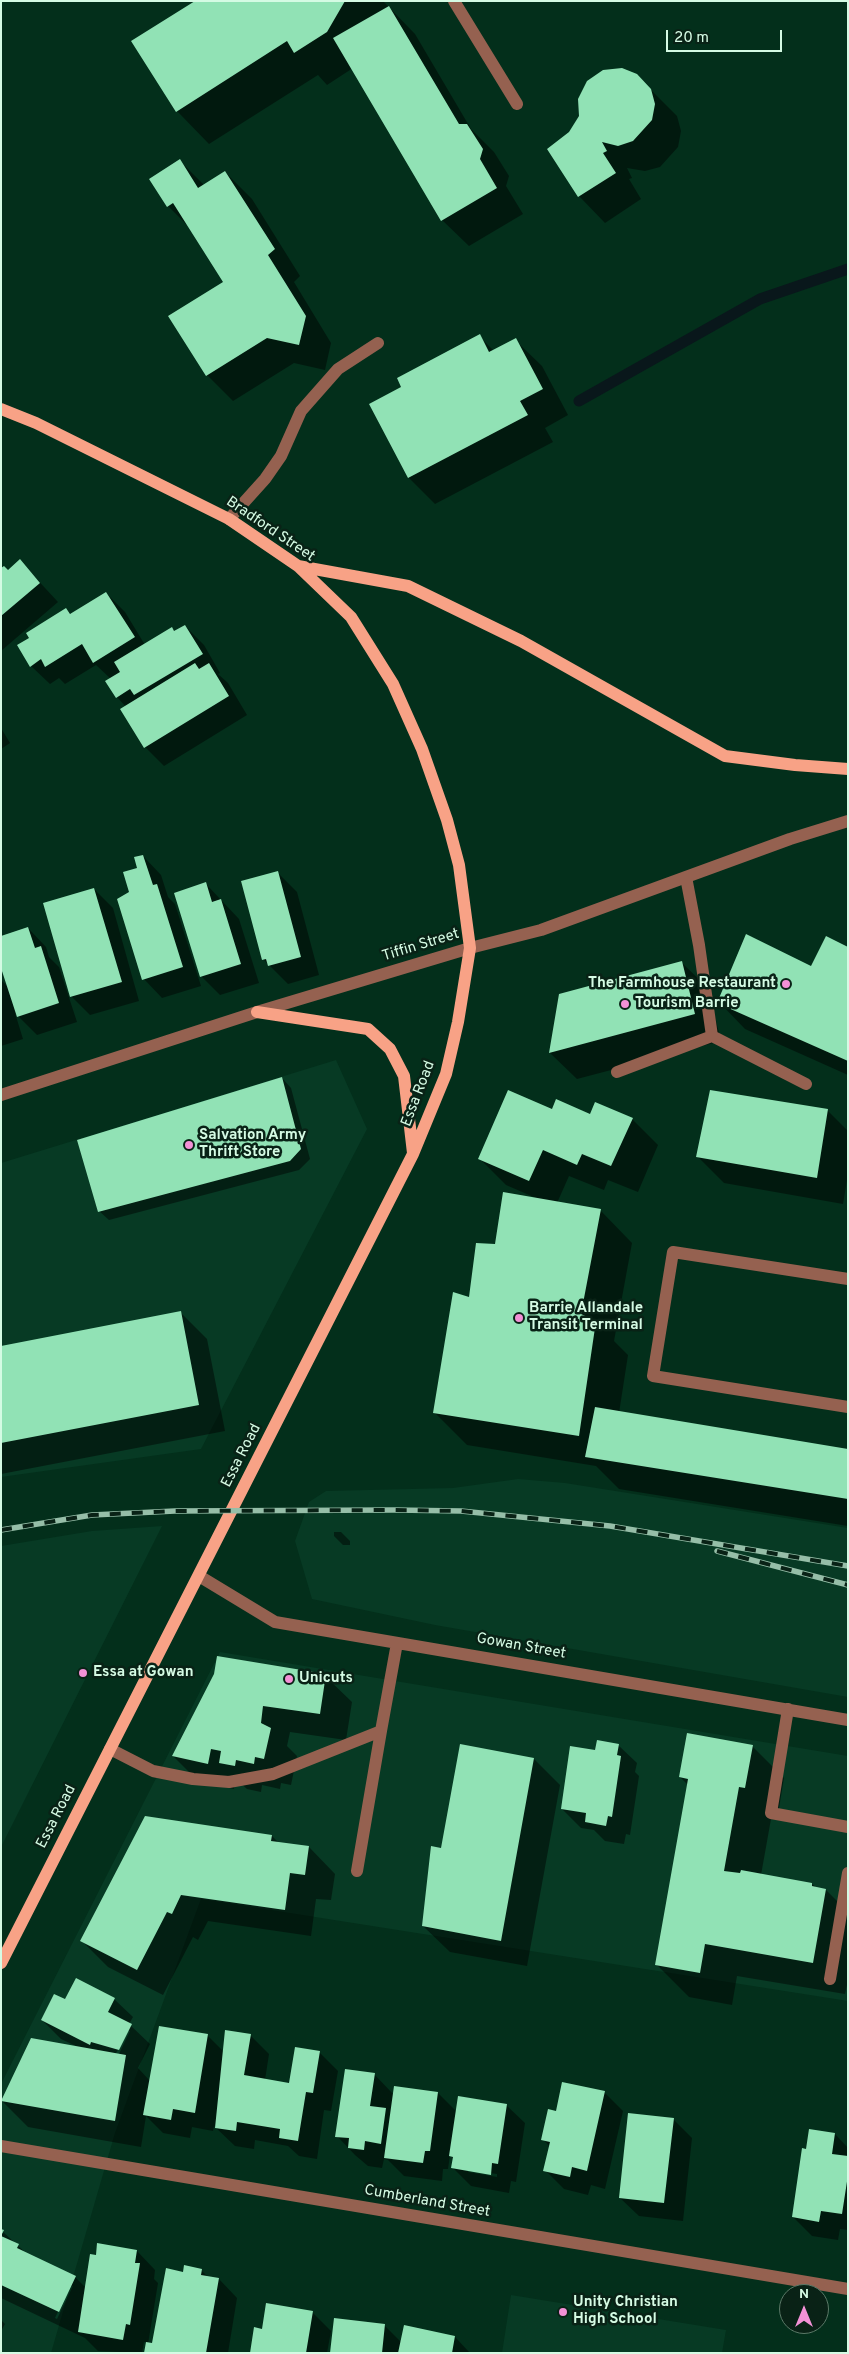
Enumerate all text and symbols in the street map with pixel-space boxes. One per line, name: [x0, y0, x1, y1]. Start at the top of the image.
scale bar: [669, 20, 785, 52]
text: 20 m: [674, 29, 709, 48]
street label: Bradford Street: [222, 494, 318, 566]
street label: Tiffin Street: [380, 926, 462, 966]
place label: The Farmhouse Restaurant: [588, 975, 776, 993]
marker: The Farmhouse Restaurant: [780, 978, 792, 990]
place label: Tourism Barrie: [635, 995, 739, 1013]
marker: Tourism Barrie: [619, 998, 631, 1010]
street label: Essa Road: [398, 1059, 440, 1129]
place label: Salvation Army Thrift Store: [199, 1127, 306, 1162]
marker: Salvation Army Thrift Store: [183, 1139, 195, 1151]
place label: Barrie Allandale Transit Terminal: [529, 1300, 643, 1335]
marker: Barrie Allandale Transit Terminal: [513, 1312, 525, 1324]
street label: Essa Road: [218, 1421, 266, 1491]
street label: Gowan Street: [475, 1630, 567, 1664]
place label: Essa at Gowan: [93, 1664, 194, 1682]
marker: Essa at Gowan: [77, 1667, 89, 1679]
place label: Unicuts: [299, 1670, 353, 1688]
marker: Unicuts: [283, 1673, 295, 1685]
street label: Essa Road: [33, 1782, 81, 1852]
street label: Cumberland Street: [363, 2182, 491, 2222]
north arrow: [779, 2284, 829, 2334]
text: N: [799, 2286, 809, 2303]
place label: Unity Christian High School: [573, 2294, 678, 2329]
marker: Unity Christian High School: [557, 2306, 569, 2318]

